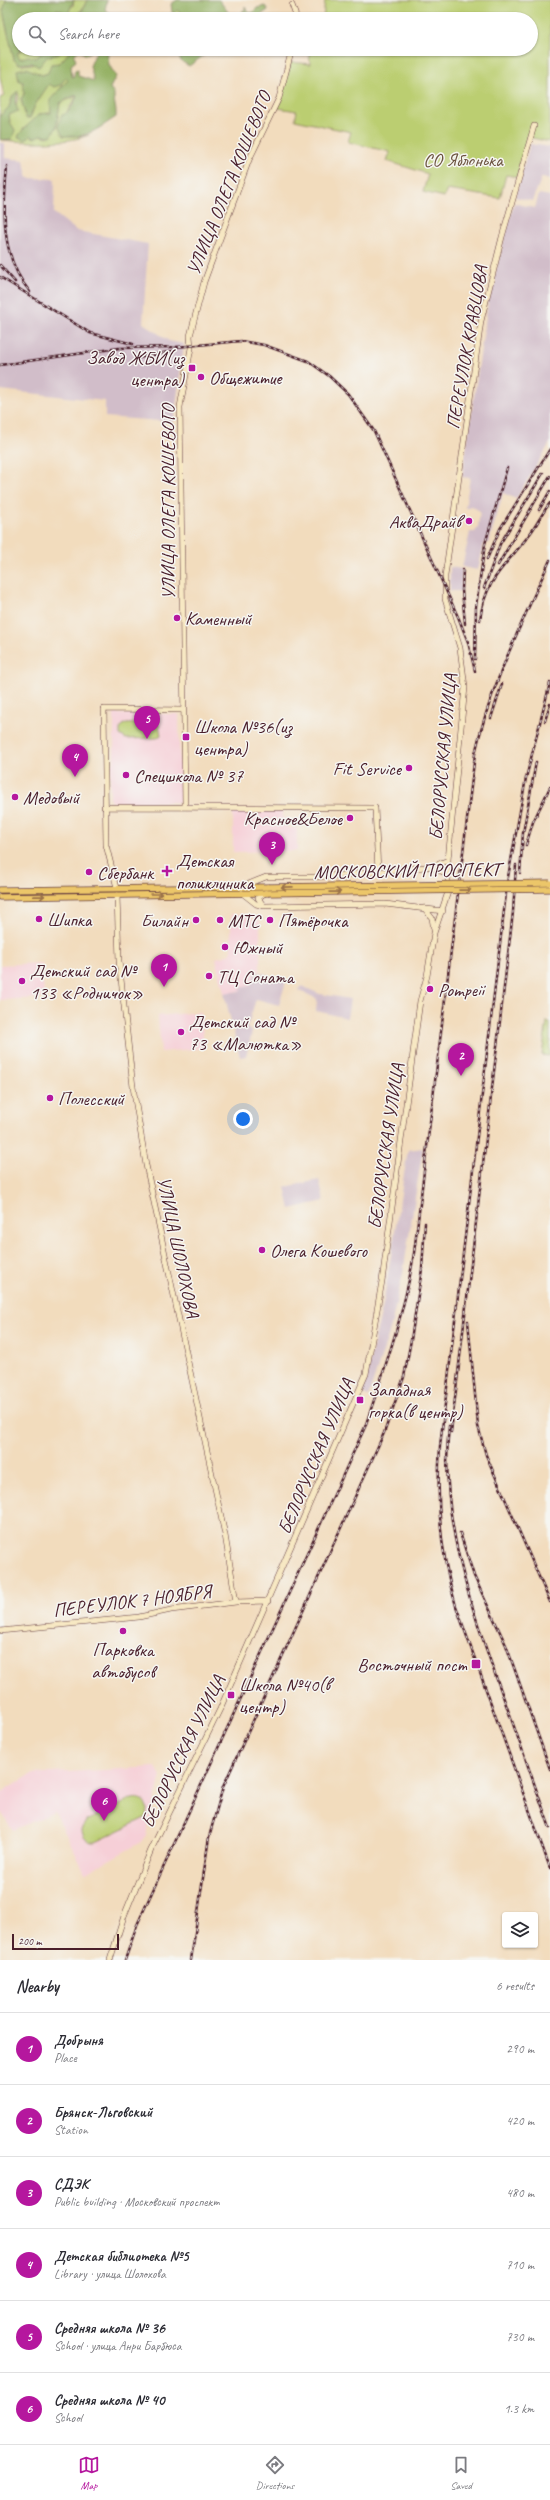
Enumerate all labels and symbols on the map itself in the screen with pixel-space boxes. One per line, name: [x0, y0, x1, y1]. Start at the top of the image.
street label: УЛИЦА ОЛЕГА КОШЕВОГО: [181, 86, 278, 278]
park label: СО Яблонька: [423, 148, 504, 172]
street label: ПЕРЕУЛОК КРАВЦОВА: [441, 262, 493, 431]
place label: Завод ЖБИ(из центра): [86, 346, 186, 392]
marker: Завод ЖБИ(из центра): [187, 363, 197, 373]
place label: Общежитие: [209, 366, 283, 390]
marker: Общежитие: [196, 372, 206, 382]
street label: УЛИЦА ОЛЕГА КОШЕВОГО: [156, 402, 180, 600]
place label: АкваДрайв: [389, 510, 465, 534]
marker: АкваДрайв: [464, 516, 474, 526]
place label: Каменный: [185, 607, 253, 631]
marker: Каменный: [172, 613, 182, 623]
street label: БЕЛОРУССКАЯ УЛИЦА: [424, 673, 462, 841]
pin: 5: [134, 706, 160, 739]
place label: Школа №36(из центра): [194, 715, 294, 761]
marker: Школа №36(из центра): [181, 732, 191, 742]
pin: 4: [62, 744, 88, 777]
place label: Fit Service: [333, 757, 403, 781]
marker: Fit Service: [404, 763, 414, 773]
place label: Спецшкола № 37: [134, 764, 244, 788]
marker: Спецшкола № 37: [121, 770, 131, 780]
place label: Медовый: [23, 786, 80, 810]
marker: Медовый: [10, 792, 20, 802]
place label: Красное&Белое: [244, 807, 344, 831]
marker: Красное&Белое: [345, 813, 355, 823]
pin: 3: [259, 832, 285, 865]
place label: Детская поликлиника: [176, 849, 255, 895]
street label: МОСКОВСКИЙ ПРОСПЕКТ: [314, 857, 506, 885]
place label: Сбербанк: [97, 861, 155, 885]
marker: Детская поликлиника: [161, 865, 173, 877]
marker: Сбербанк: [84, 867, 94, 877]
one-way arrow: [281, 883, 294, 890]
one-way arrow: [458, 886, 471, 894]
one-way arrow: [328, 888, 341, 896]
one-way arrow: [149, 890, 162, 898]
one-way arrow: [32, 892, 45, 900]
place label: Шипка: [47, 908, 93, 932]
place label: Билайн: [141, 909, 189, 933]
place label: МТС: [228, 909, 262, 933]
place label: Пятёрочка: [278, 909, 349, 933]
marker: Шипка: [34, 914, 44, 924]
marker: Билайн: [191, 915, 201, 925]
marker: МТС: [215, 915, 225, 925]
marker: Пятёрочка: [265, 915, 275, 925]
place label: Южный: [233, 936, 283, 960]
marker: Южный: [220, 942, 230, 952]
pin: 1: [151, 954, 177, 987]
place label: Детский сад № 133 «Родничок»: [30, 959, 143, 1005]
place label: ТЦ Соната: [217, 965, 296, 989]
marker: ТЦ Соната: [204, 971, 214, 981]
marker: Детский сад № 133 «Родничок»: [17, 976, 27, 986]
place label: Pompeii: [438, 978, 487, 1002]
marker: Pompeii: [425, 984, 435, 994]
place label: Детский сад № 73 «Малютка»: [189, 1010, 302, 1056]
marker: Детский сад № 73 «Малютка»: [176, 1027, 186, 1037]
pin: 2: [448, 1043, 474, 1076]
street label: БЕЛОРУССКАЯ УЛИЦА: [363, 1062, 410, 1230]
place label: Полесский: [58, 1087, 125, 1111]
marker: Полесский: [45, 1093, 55, 1103]
your location: [233, 1109, 253, 1129]
street label: УЛИЦА ШОЛОХОВА: [151, 1174, 205, 1321]
place label: Олега Кошевого: [270, 1239, 368, 1263]
marker: Олега Кошевого: [257, 1245, 267, 1255]
street label: БЕЛОРУССКАЯ УЛИЦА: [272, 1375, 360, 1538]
place label: Западная горка(в центр): [368, 1378, 464, 1424]
marker: Западная горка(в центр): [355, 1395, 365, 1405]
street label: ПЕРЕУЛОК 7 НОЯБРЯ: [52, 1579, 215, 1623]
marker: Парковка автобусов: [118, 1626, 128, 1636]
place label: Парковка автобусов: [91, 1638, 158, 1684]
place label: Восточный пост: [357, 1653, 468, 1677]
marker: Восточный пост: [470, 1658, 482, 1670]
street label: БЕЛОРУССКАЯ УЛИЦА: [136, 1671, 230, 1832]
place label: Школа №40(в центр): [239, 1673, 335, 1719]
marker: Школа №40(в центр): [226, 1690, 236, 1700]
pin: 6: [91, 1788, 117, 1821]
scale bar: [12, 1932, 119, 1951]

